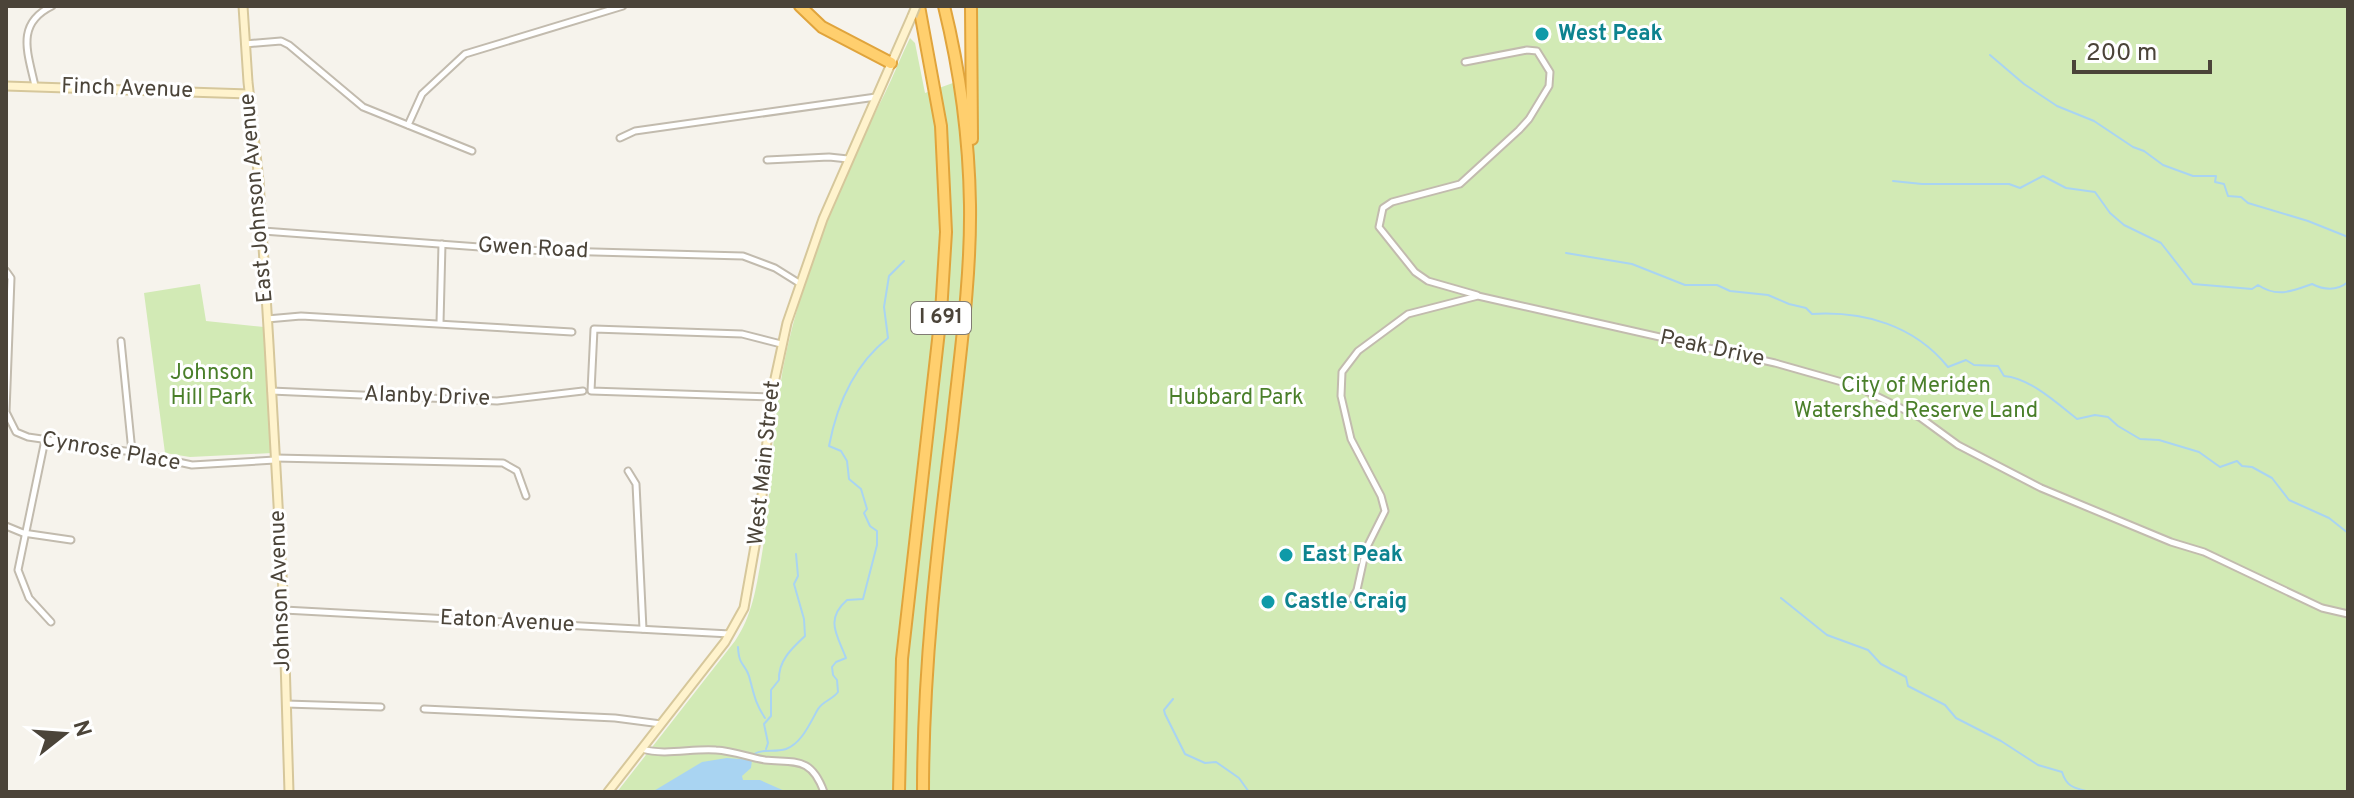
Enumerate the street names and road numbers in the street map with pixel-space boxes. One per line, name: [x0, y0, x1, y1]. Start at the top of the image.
street label: Finch Avenue: [61, 73, 193, 105]
street label: East Johnson Avenue: [234, 92, 280, 304]
street label: Gwen Road: [477, 233, 589, 265]
road number: I 691: [911, 302, 971, 334]
street label: Peak Drive: [1657, 325, 1767, 373]
street label: West Main Street: [743, 379, 787, 547]
street label: Alanby Drive: [363, 381, 491, 413]
street label: Cynrose Place: [40, 427, 182, 477]
street label: Johnson Avenue: [265, 510, 297, 672]
street label: Eaton Avenue: [439, 605, 575, 639]

